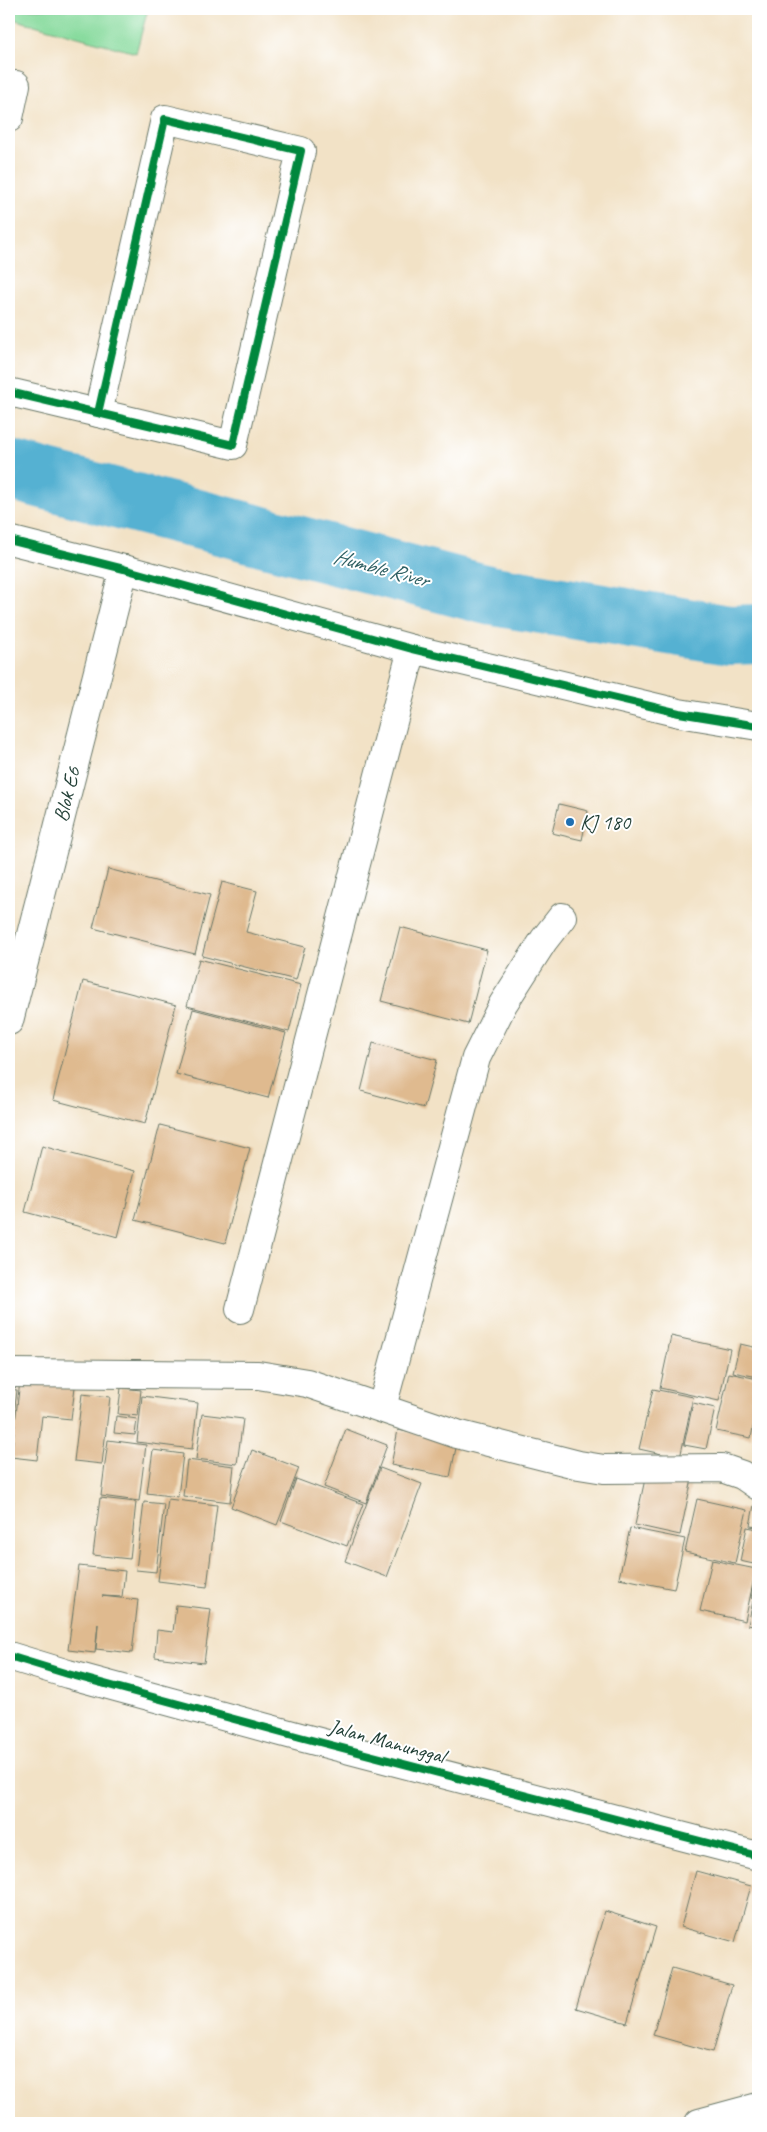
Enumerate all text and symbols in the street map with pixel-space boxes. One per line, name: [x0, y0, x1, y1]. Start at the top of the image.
water label: Humble River: [330, 542, 434, 595]
street label: Blok E6: [47, 764, 86, 824]
place label: KJ 180: [580, 809, 632, 835]
marker: KJ 180: [564, 816, 576, 828]
street label: Jalan Manunggal: [325, 1713, 451, 1770]

